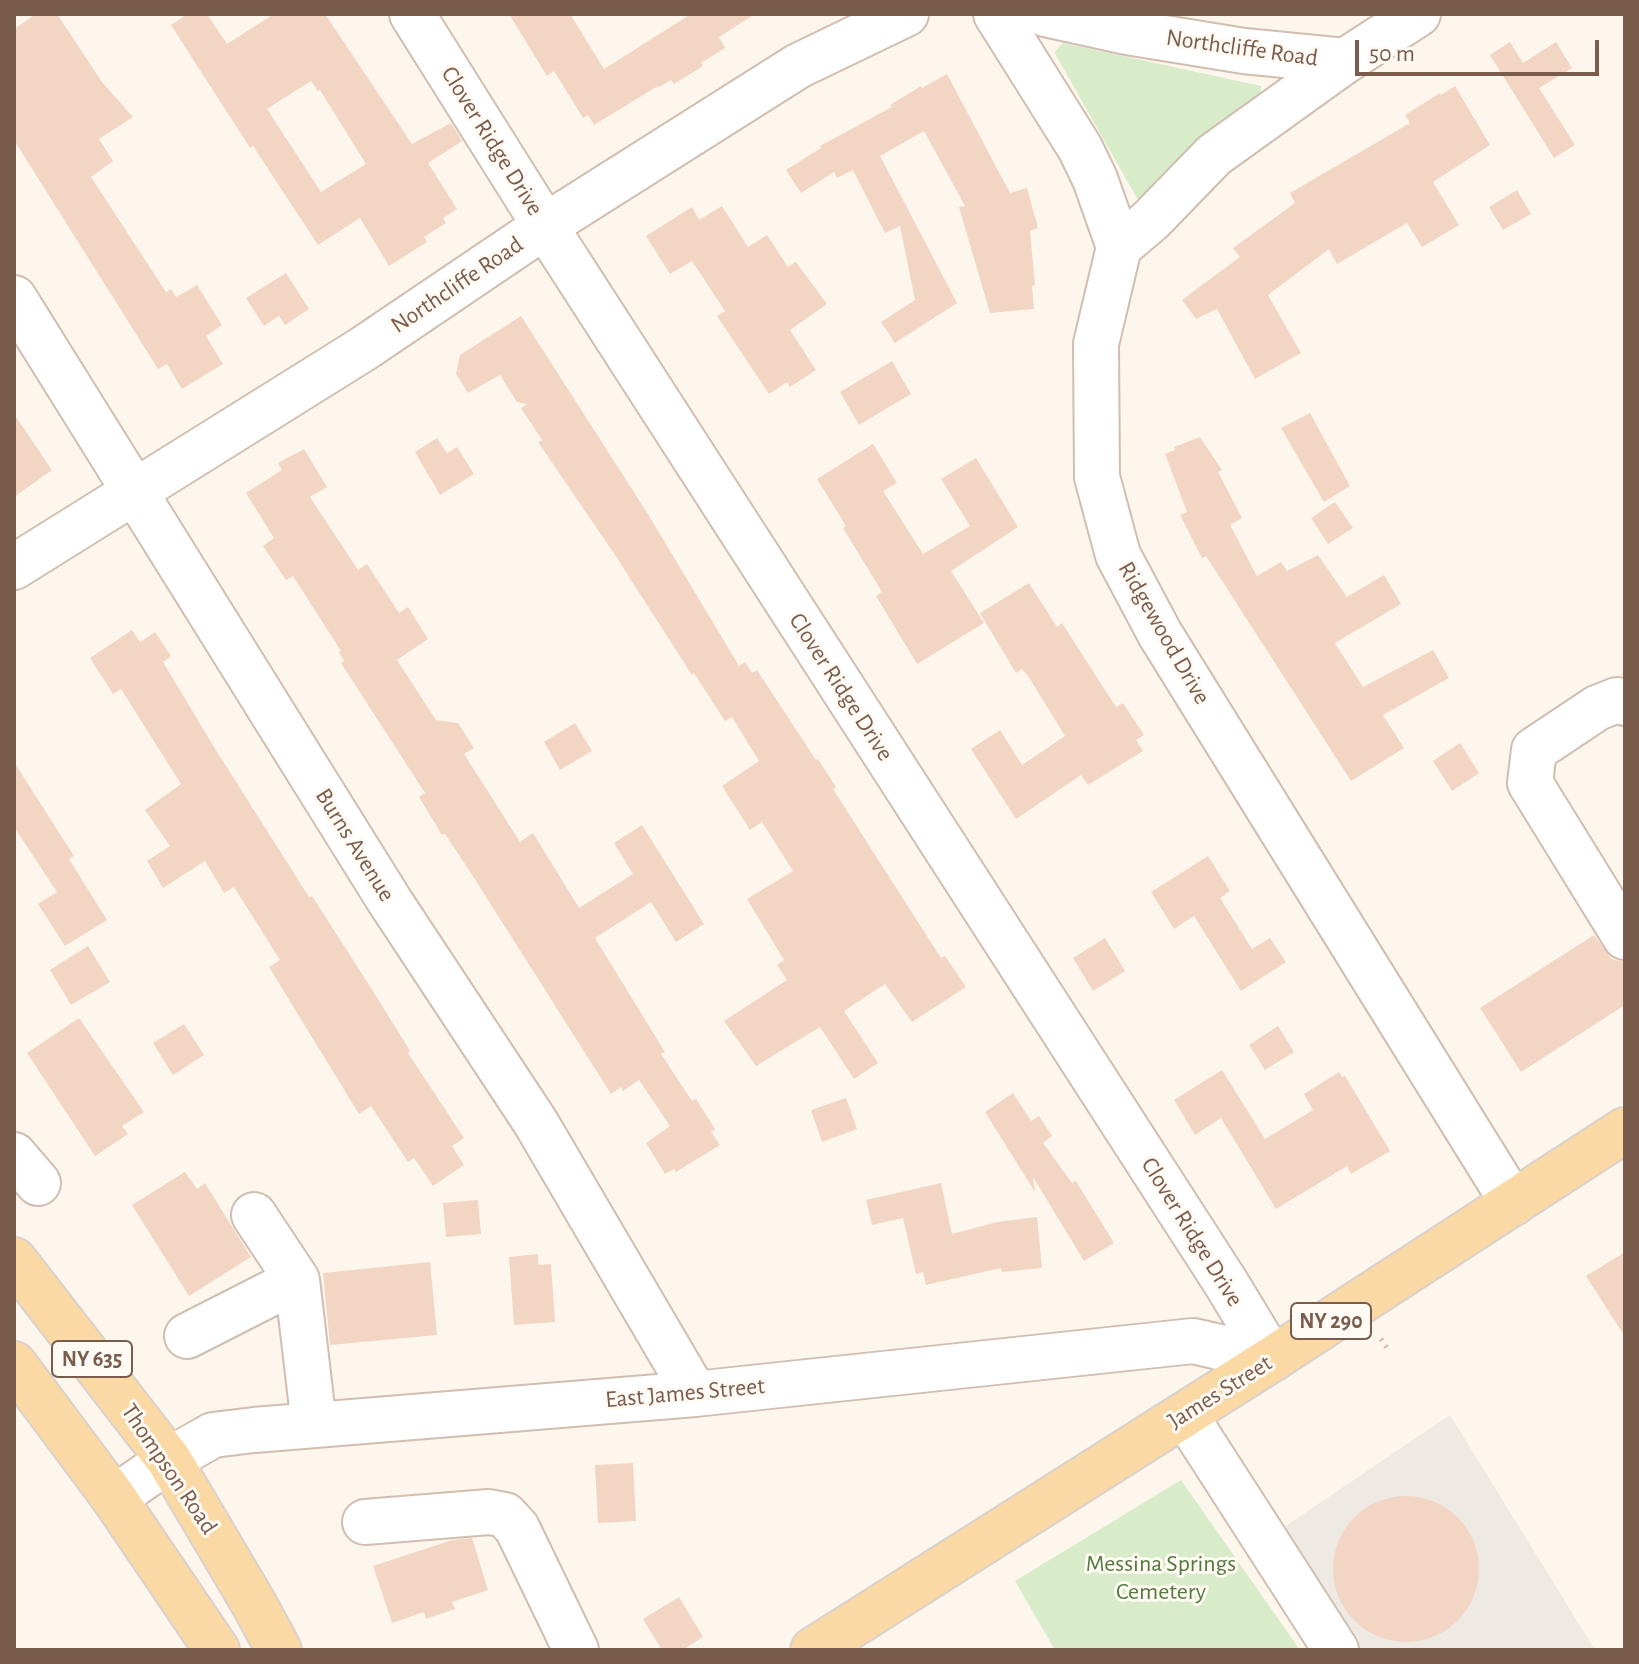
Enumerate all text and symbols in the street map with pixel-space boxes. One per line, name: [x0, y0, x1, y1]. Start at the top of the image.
street label: Northcliffe Road: [1164, 23, 1320, 73]
scale bar: [1359, 24, 1603, 74]
text: 50 m: [1369, 42, 1415, 66]
street label: Clover Ridge Drive: [435, 61, 549, 221]
street label: Northcliffe Road: [385, 230, 529, 340]
street label: Ridgewood Drive: [1112, 557, 1216, 709]
street label: Clover Ridge Drive: [782, 608, 900, 766]
street label: Burns Avenue: [309, 783, 401, 907]
street label: Clover Ridge Drive: [1135, 1152, 1249, 1312]
road number: NY 290: [1291, 1303, 1371, 1339]
road number: NY 635: [52, 1341, 132, 1377]
street label: James Street: [1163, 1349, 1277, 1435]
street label: East James Street: [604, 1372, 766, 1414]
street label: Thompson Road: [115, 1398, 223, 1540]
park label: Messina Springs Cemetery: [1086, 1550, 1236, 1606]

